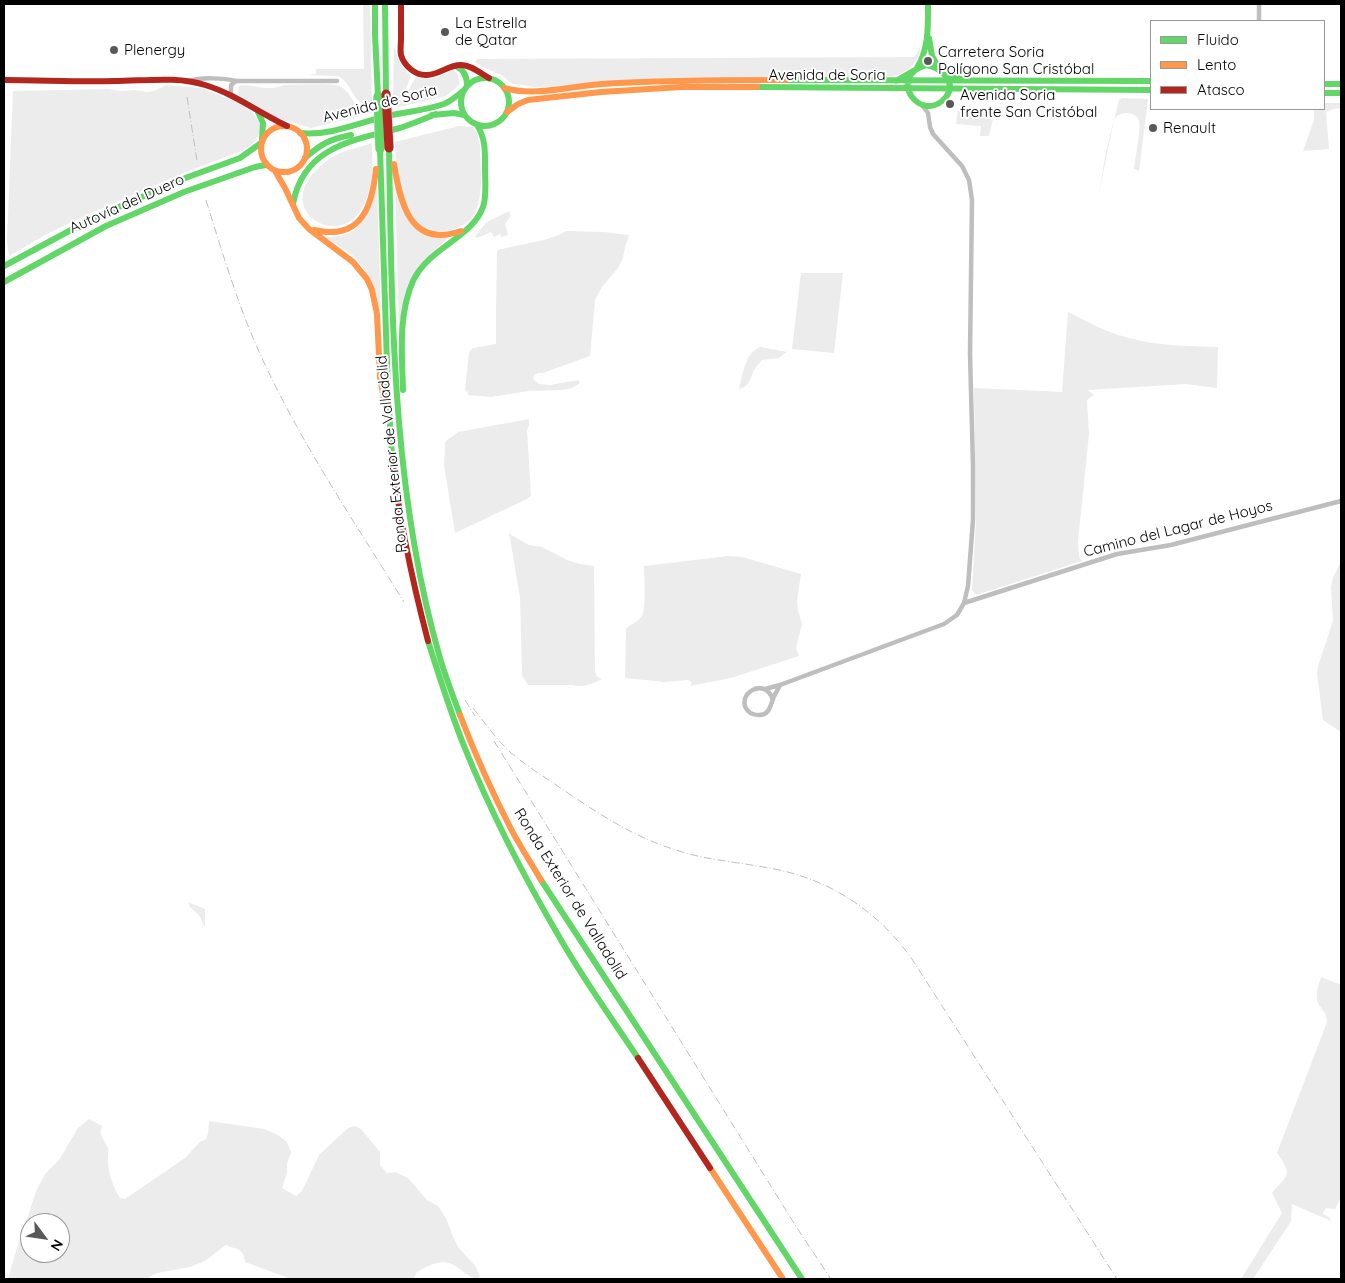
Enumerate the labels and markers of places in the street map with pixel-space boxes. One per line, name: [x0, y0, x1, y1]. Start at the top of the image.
place label: La Estrella de Qatar: [455, 14, 527, 49]
marker: La Estrella de Qatar: [439, 26, 451, 38]
place label: Plenergy: [124, 41, 185, 59]
place label: Carretera Soria Polígono San Cristóbal: [938, 43, 1094, 78]
marker: Plenergy: [108, 44, 120, 56]
marker: Carretera Soria Polígono San Cristóbal: [922, 55, 934, 67]
place label: Avenida Soria frente San Cristóbal: [960, 86, 1097, 121]
marker: Avenida Soria frente San Cristóbal: [944, 98, 956, 110]
place label: Renault: [1163, 119, 1216, 137]
marker: Renault: [1147, 122, 1159, 134]

